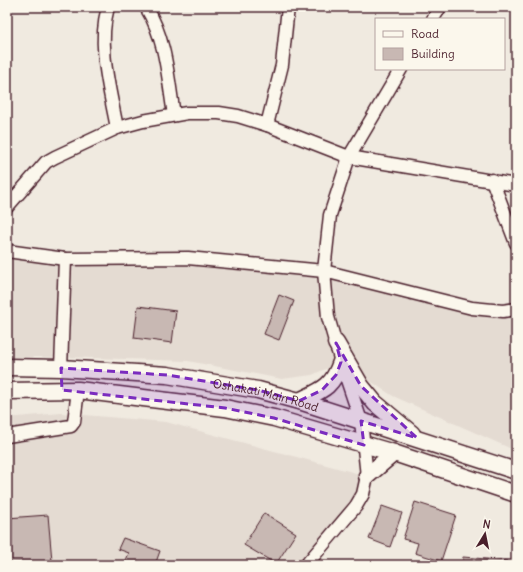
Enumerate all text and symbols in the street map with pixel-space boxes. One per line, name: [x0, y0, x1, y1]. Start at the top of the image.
legend: [375, 18, 505, 70]
text: Road: [411, 26, 439, 41]
text: Building: [411, 46, 455, 61]
street label: Oshakati Main Road: [212, 375, 321, 414]
north arrow: [465, 514, 505, 554]
text: N: [482, 517, 492, 532]

